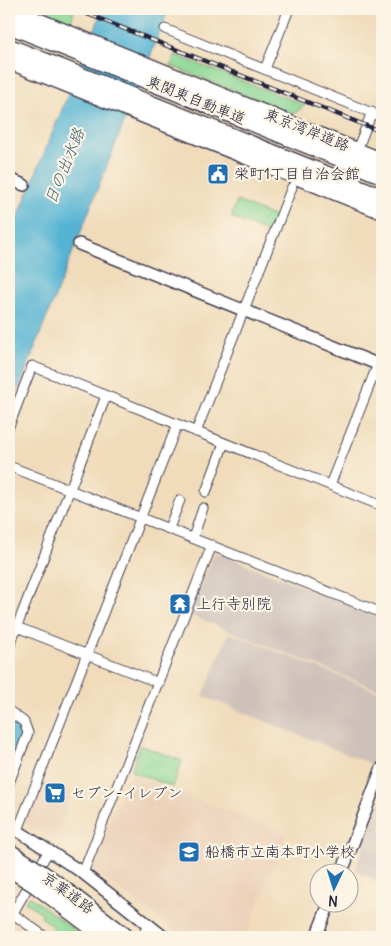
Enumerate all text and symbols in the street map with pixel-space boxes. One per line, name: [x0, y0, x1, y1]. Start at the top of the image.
street label: 東関東自動車道: [144, 71, 248, 128]
street label: 東京湾岸道路: [262, 104, 352, 155]
water label: 日の出水路: [40, 124, 89, 207]
public building icon: 栄町1丁目自治会館: [206, 162, 230, 186]
place label: 栄町1丁目自治会館: [234, 164, 360, 183]
temple icon: 上行寺別院: [168, 592, 192, 616]
place label: 上行寺別院: [196, 594, 271, 613]
supermarket icon: セブン-イレブン: [43, 781, 67, 805]
place label: セブン-イレブン: [71, 783, 182, 802]
school or university icon: 船橋市立南本町小学校: [177, 840, 201, 864]
place label: 船橋市立南本町小学校: [205, 842, 355, 861]
north arrow: [308, 864, 358, 914]
street label: 京葉道路: [38, 867, 98, 918]
text: N: [328, 892, 339, 910]

